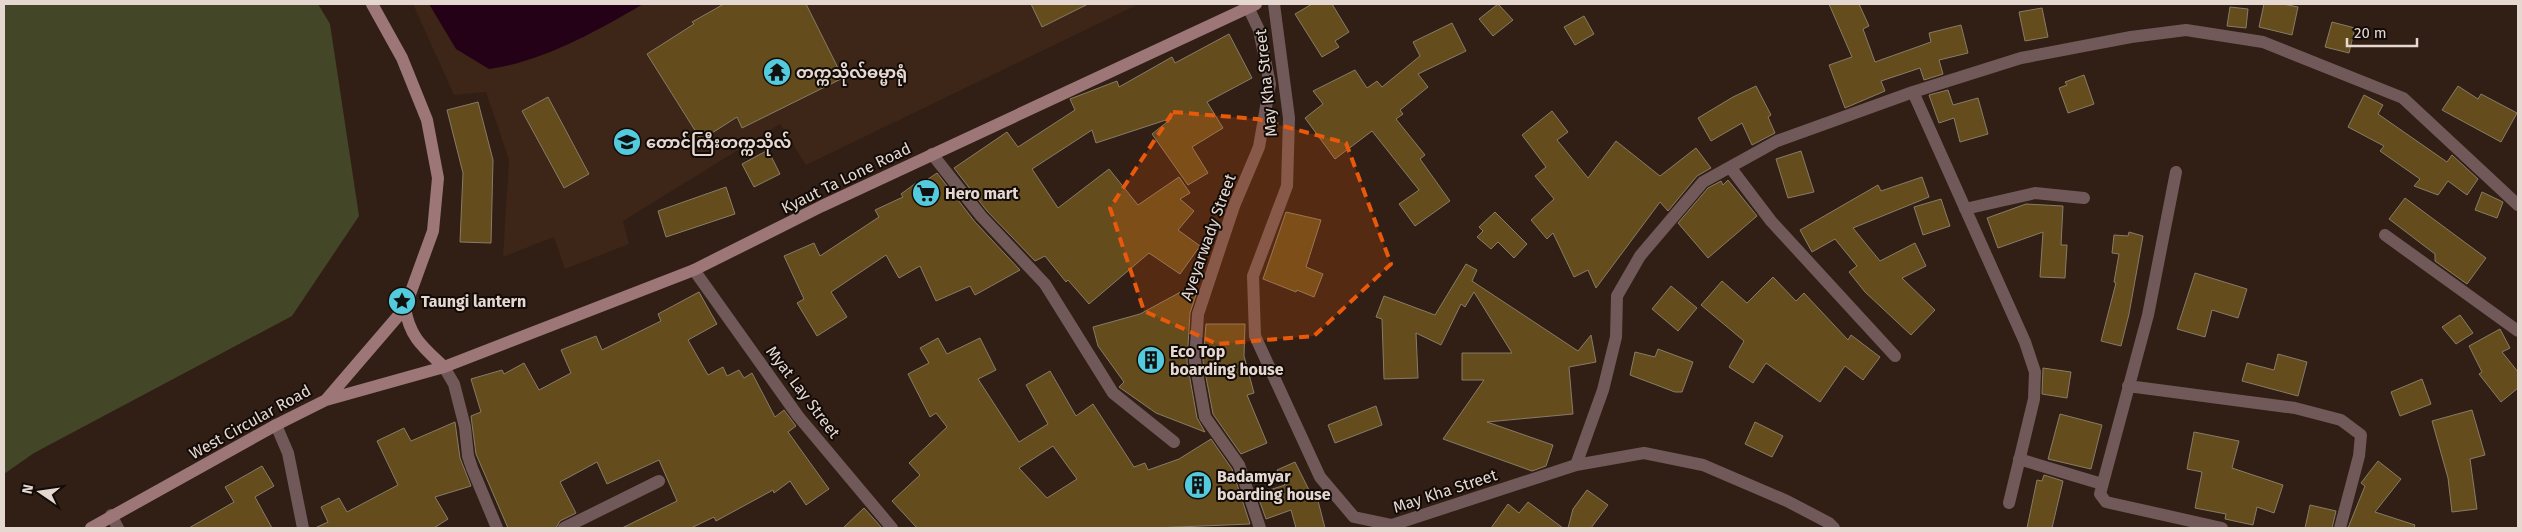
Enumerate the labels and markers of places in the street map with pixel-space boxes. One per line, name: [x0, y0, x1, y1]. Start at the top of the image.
temple icon: တက္ကသိုလ်ဓမ္မာရုံ: [762, 57, 792, 87]
place label: တက္ကသိုလ်ဓမ္မာရုံ: [796, 61, 907, 86]
school or university icon: တောင်ကြီးတက္ကသိုလ်: [612, 127, 642, 157]
place label: တောင်ကြီးတက္ကသိုလ်: [646, 131, 791, 156]
supermarket icon: Hero mart: [911, 178, 941, 208]
place label: Hero mart: [945, 184, 1019, 203]
place icon: Taungi lantern: [387, 286, 417, 316]
place label: Taungi lantern: [421, 292, 526, 311]
place label: Eco Top boarding house: [1170, 342, 1284, 379]
building icon: Eco Top boarding house: [1136, 345, 1166, 375]
place label: Badamyar boarding house: [1217, 467, 1331, 504]
building icon: Badamyar boarding house: [1183, 470, 1213, 500]

